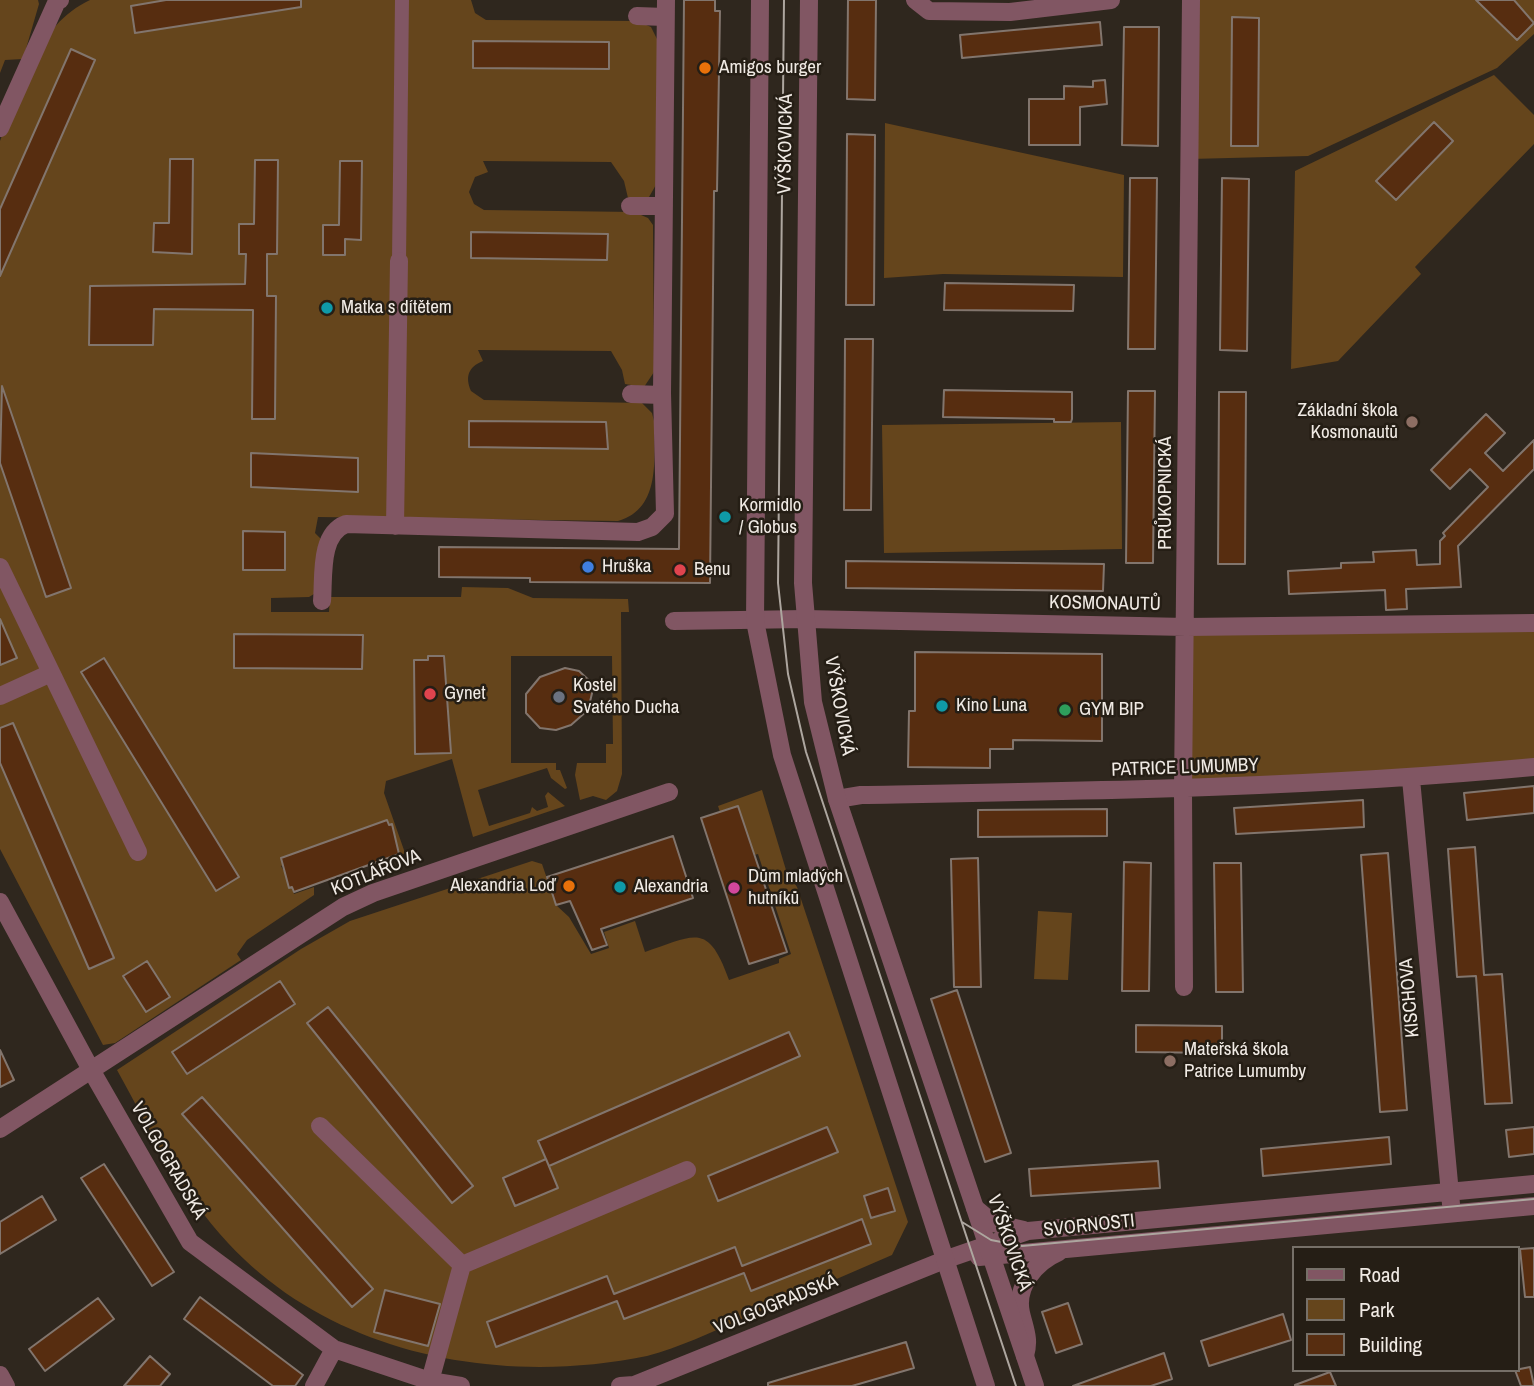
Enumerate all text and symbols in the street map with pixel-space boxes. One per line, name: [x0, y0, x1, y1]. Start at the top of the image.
place label: Amigos burger: [719, 57, 821, 79]
marker: Amigos burger: [697, 60, 713, 76]
street label: VÝŠKOVICKÁ: [774, 94, 798, 194]
place label: Matka s dítětem: [341, 297, 452, 319]
marker: Matka s dítětem: [319, 300, 335, 316]
place label: Základní škola Kosmonautů: [1298, 400, 1398, 444]
marker: Základní škola Kosmonautů: [1404, 414, 1420, 430]
street label: PRŮKOPNICKÁ: [1155, 436, 1177, 550]
place label: Kormidlo / Globus: [739, 495, 801, 539]
marker: Kormidlo / Globus: [717, 509, 733, 525]
place label: Hruška: [602, 556, 651, 578]
marker: Hruška: [580, 559, 596, 575]
place label: Benu: [694, 559, 730, 581]
marker: Benu: [672, 562, 688, 578]
street label: KOSMONAUTŮ: [1049, 592, 1161, 616]
street label: VÝŠKOVICKÁ: [819, 655, 859, 757]
place label: Kostel Svatého Ducha: [573, 675, 680, 719]
place label: Gynet: [444, 683, 486, 705]
marker: Gynet: [422, 686, 438, 702]
marker: Kostel Svatého Ducha: [551, 689, 567, 705]
place label: Kino Luna: [956, 695, 1027, 717]
marker: Kino Luna: [934, 698, 950, 714]
place label: GYM BIP: [1079, 699, 1144, 721]
marker: GYM BIP: [1057, 702, 1073, 718]
street label: PATRICE LUMUMBY: [1111, 754, 1259, 782]
street label: KOTLÁŘOVA: [328, 845, 424, 901]
place label: Dům mladých hutníků: [748, 866, 843, 910]
place label: Alexandria Loď: [450, 875, 555, 897]
place label: Alexandria: [634, 876, 708, 898]
marker: Alexandria Loď: [561, 878, 577, 894]
marker: Alexandria: [612, 879, 628, 895]
marker: Dům mladých hutníků: [726, 880, 742, 896]
street label: KISCHOVA: [1395, 957, 1425, 1039]
place label: Mateřská škola Patrice Lumumby: [1184, 1039, 1306, 1083]
marker: Mateřská škola Patrice Lumumby: [1162, 1053, 1178, 1069]
street label: VOLGOGRADSKÁ: [125, 1098, 211, 1224]
street label: VÝŠKOVICKÁ: [982, 1192, 1036, 1294]
street label: SVORNOSTI: [1042, 1210, 1136, 1242]
legend: [1292, 1246, 1520, 1372]
text: Road: [1359, 1260, 1400, 1289]
street label: VOLGOGRADSKÁ: [711, 1270, 841, 1340]
text: Park: [1359, 1295, 1394, 1324]
text: Building: [1359, 1330, 1422, 1359]

